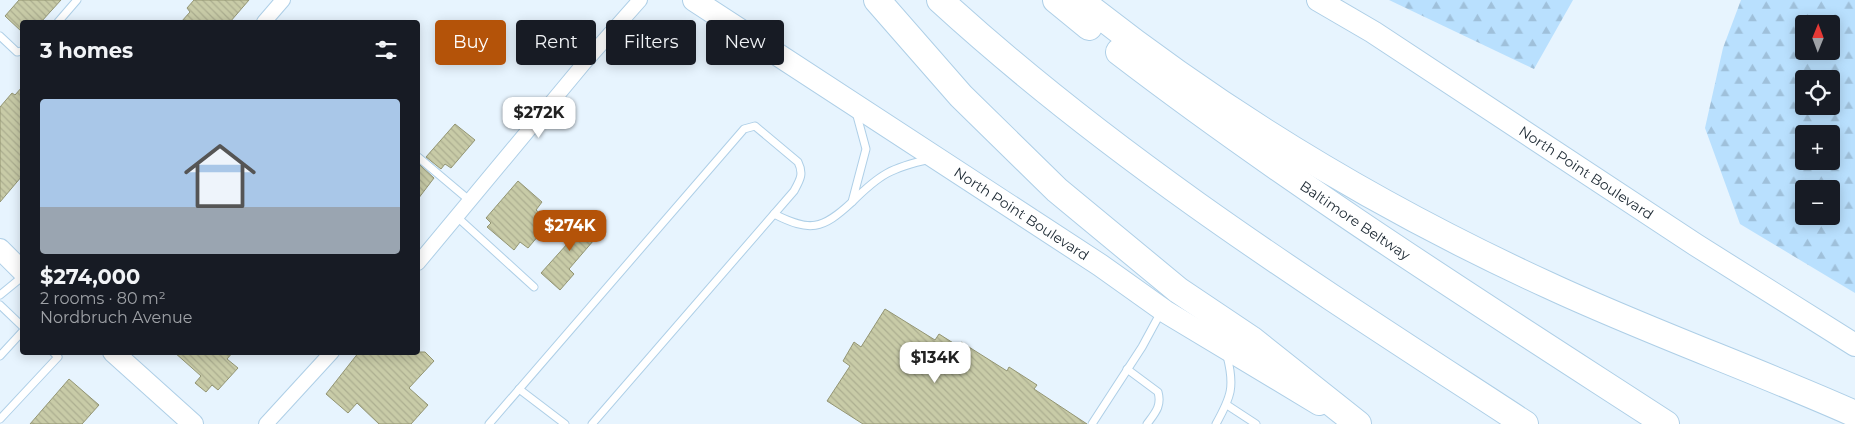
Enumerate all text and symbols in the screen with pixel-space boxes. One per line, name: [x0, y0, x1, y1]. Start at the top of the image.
north arrow: [1795, 15, 1840, 60]
map controls: [1795, 15, 1840, 225]
chip: Buy: [435, 20, 506, 65]
chip: Rent: [516, 20, 596, 65]
chip: Filters: [606, 20, 696, 65]
chip: New: [706, 20, 784, 65]
icon: filters: [372, 36, 400, 64]
text: 3 homes: [40, 38, 133, 63]
button: locate: [1795, 70, 1840, 115]
pin: $272K: [504, 96, 574, 139]
text: $272K: [514, 103, 564, 122]
street label: North Point Boulevard: [1515, 122, 1657, 223]
button: +: [1795, 125, 1840, 170]
icon: home: [175, 131, 265, 221]
street label: North Point Boulevard: [951, 163, 1092, 264]
street label: Baltimore Beltway: [1297, 177, 1414, 264]
button: −: [1795, 180, 1840, 225]
pin: $274K: [535, 210, 605, 252]
text: $274K: [544, 216, 596, 235]
text: $274,000: [40, 264, 140, 289]
text: 2 rooms · 80 m²: [40, 289, 166, 308]
text: Nordbruch Avenue: [40, 308, 192, 327]
pin: $134K: [900, 342, 970, 384]
text: $134K: [911, 348, 959, 367]

